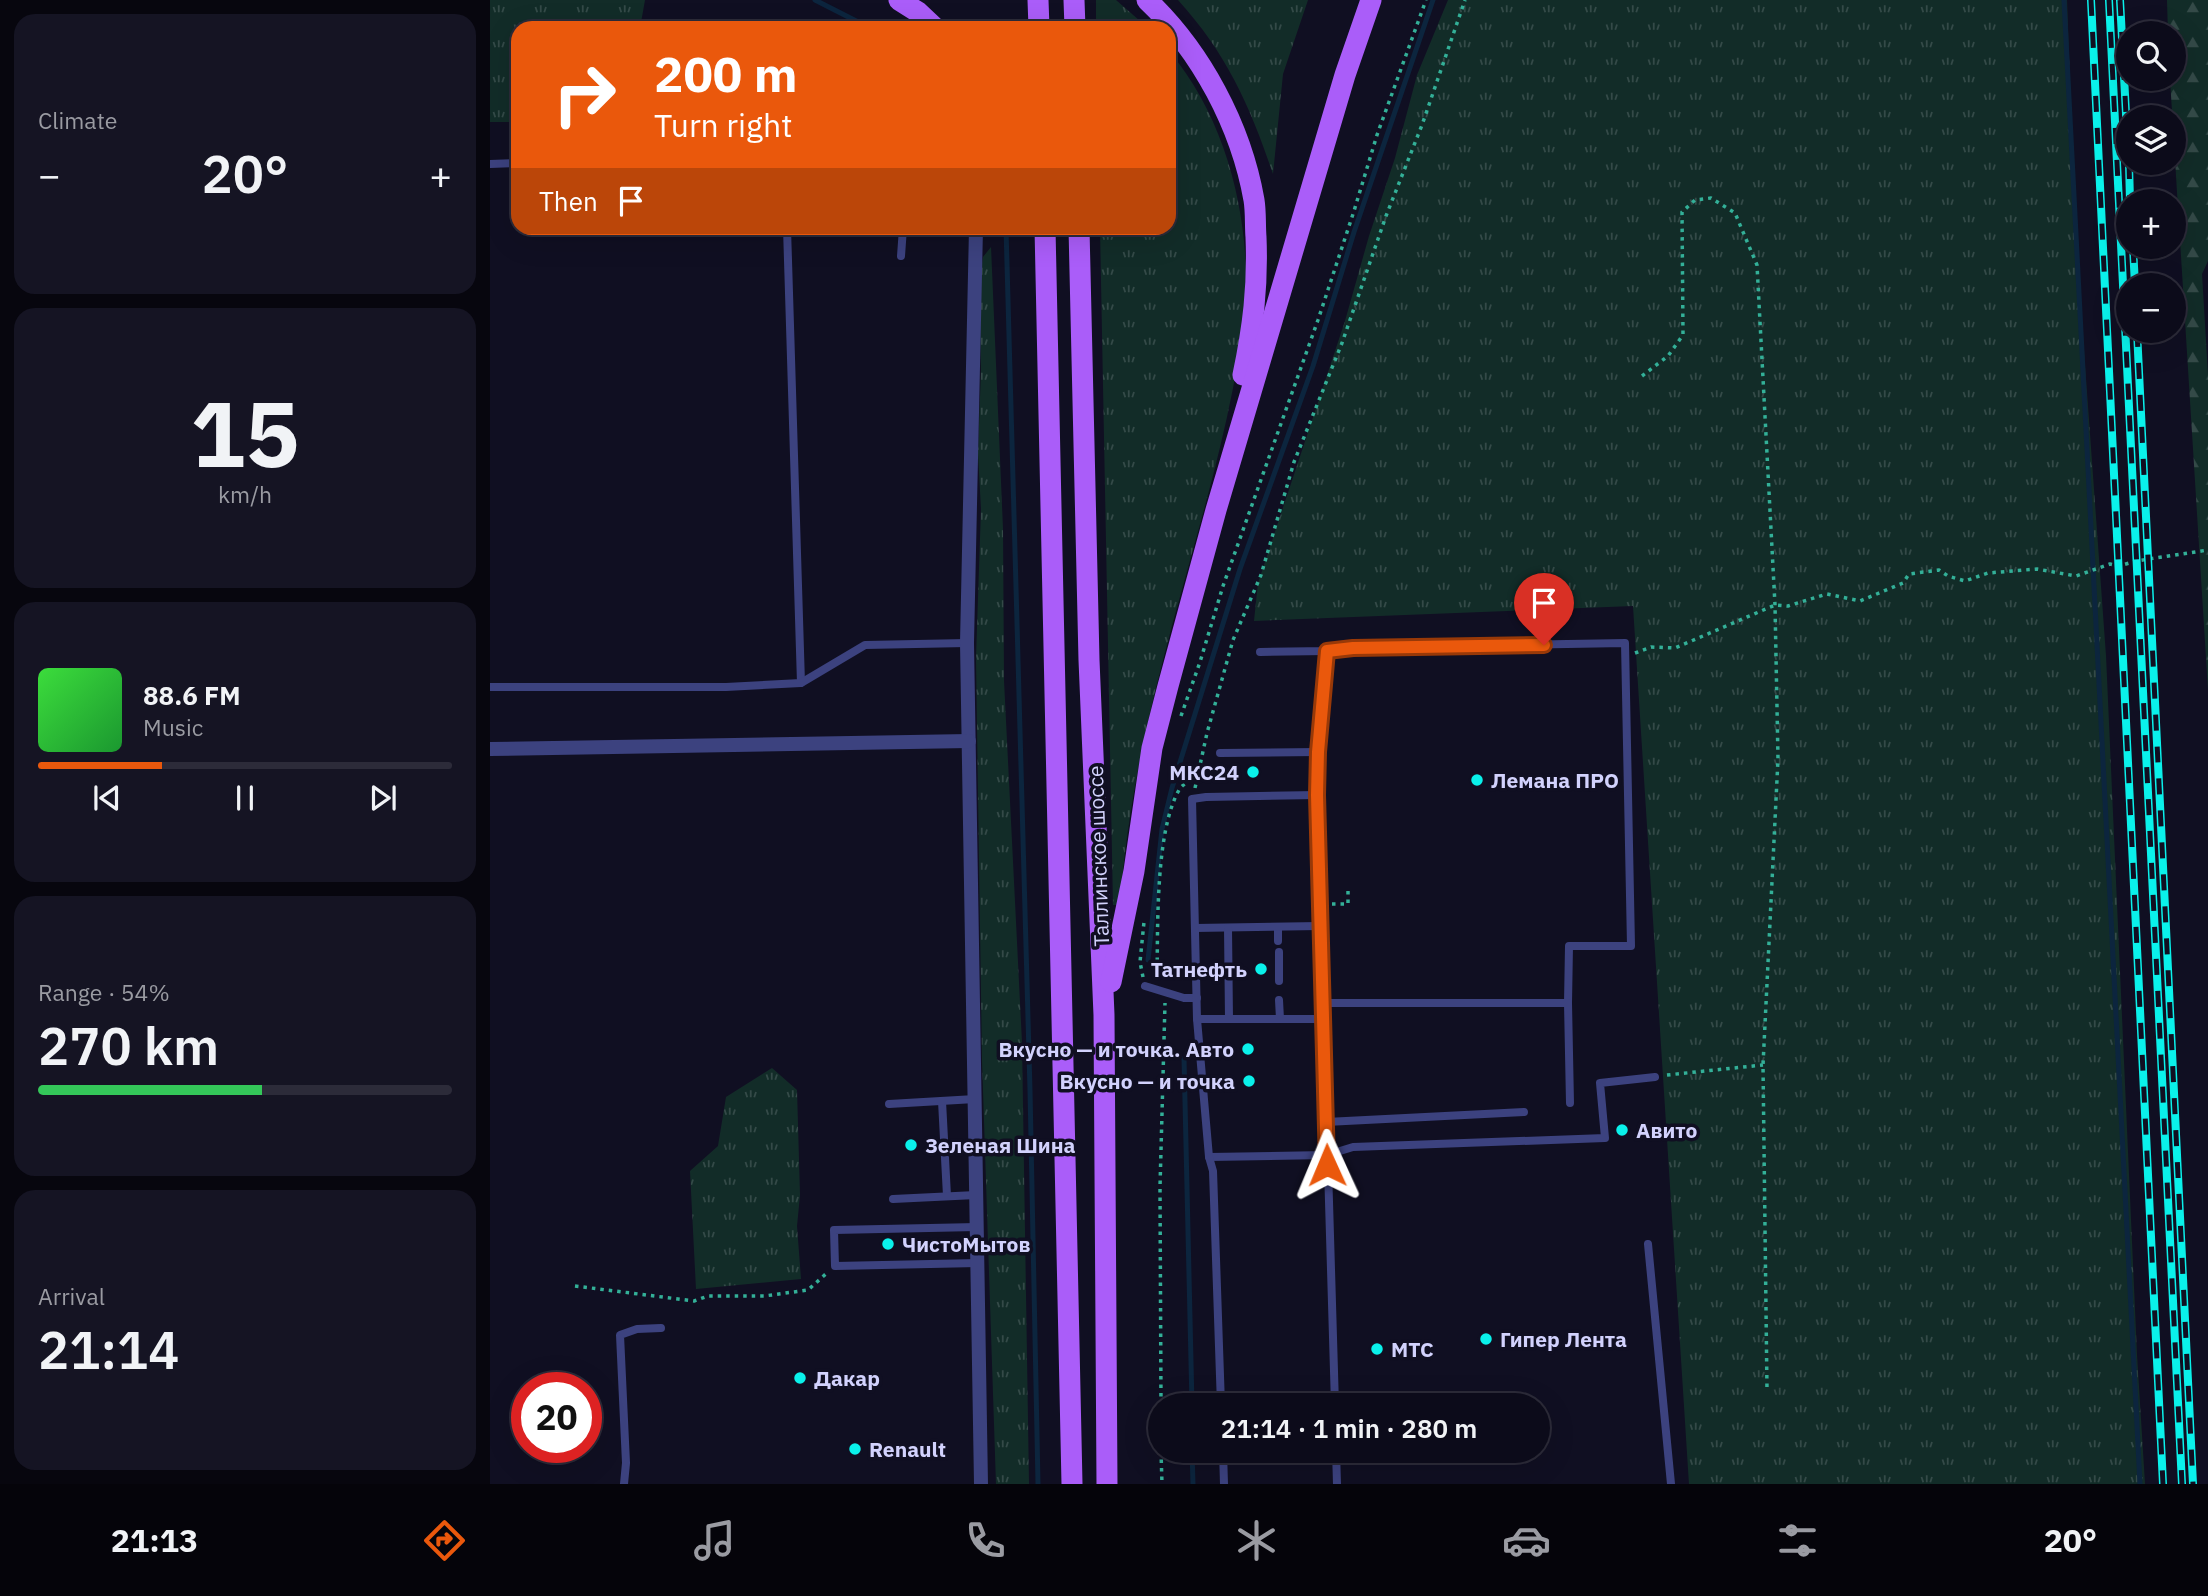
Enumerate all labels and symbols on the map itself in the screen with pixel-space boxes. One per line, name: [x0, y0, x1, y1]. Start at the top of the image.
pin: [1514, 573, 1574, 645]
place label: МКС24: [1169, 758, 1239, 786]
marker: МКС24: [1245, 764, 1261, 780]
street label: Таллинское шоссе: [1081, 765, 1115, 947]
place label: Лемана ПРО: [1491, 766, 1619, 794]
marker: Лемана ПРО: [1469, 772, 1485, 788]
place label: Татнефть: [1151, 955, 1247, 983]
marker: Татнефть: [1253, 961, 1269, 977]
place label: Вкусно — и точка. Авто: [998, 1035, 1234, 1063]
marker: Вкусно — и точка. Авто: [1240, 1041, 1256, 1057]
place label: Вкусно — и точка: [1060, 1067, 1235, 1095]
marker: Вкусно — и точка: [1241, 1073, 1257, 1089]
place label: Авито: [1636, 1116, 1698, 1144]
marker: Авито: [1614, 1122, 1630, 1138]
position arrow: [1290, 1128, 1364, 1202]
place label: Зеленая Шина: [925, 1131, 1076, 1159]
marker: Зеленая Шина: [903, 1137, 919, 1153]
place label: ЧистоМытов: [902, 1230, 1031, 1258]
marker: ЧистоМытов: [880, 1236, 896, 1252]
place label: Гипер Лента: [1500, 1325, 1627, 1353]
marker: Гипер Лента: [1478, 1331, 1494, 1347]
place label: МТС: [1391, 1335, 1434, 1363]
marker: МТС: [1369, 1341, 1385, 1357]
place label: Дакар: [814, 1364, 880, 1392]
marker: Дакар: [792, 1370, 808, 1386]
speed limit sign: 20: [511, 1372, 602, 1463]
place label: Renault: [869, 1435, 946, 1463]
marker: Renault: [847, 1441, 863, 1457]

